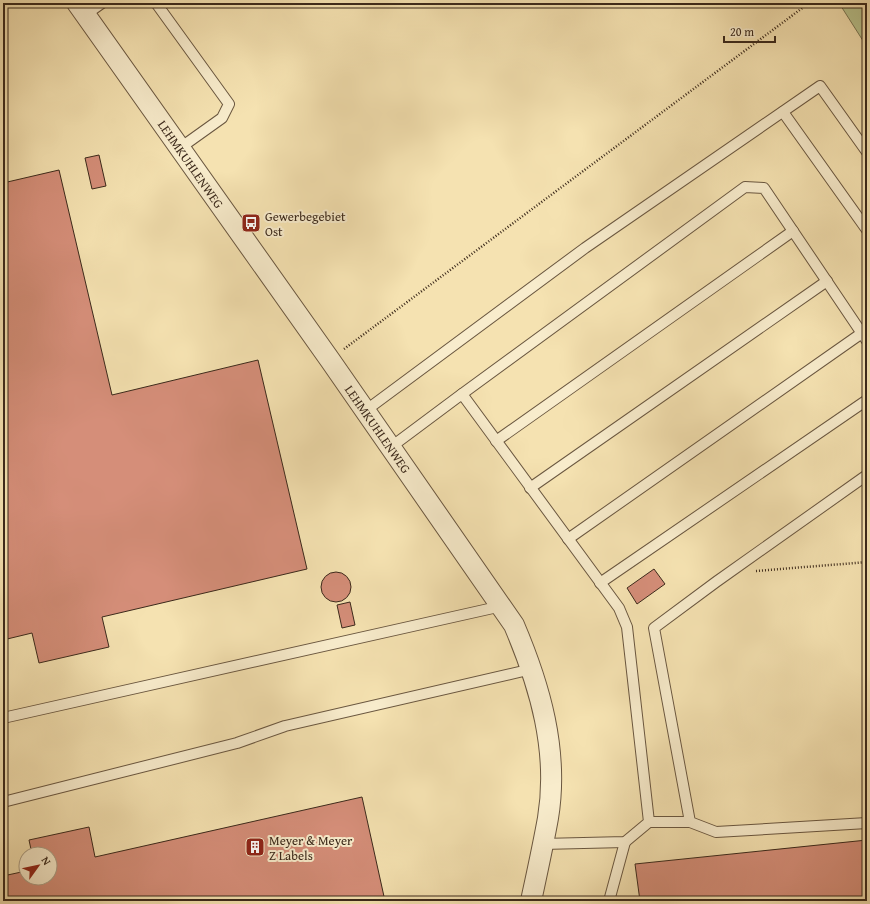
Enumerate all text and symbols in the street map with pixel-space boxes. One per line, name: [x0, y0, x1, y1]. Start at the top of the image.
scale bar: [724, 18, 775, 44]
text: 20 m: [730, 23, 754, 40]
street label: LEHMKUHLENWEG: [153, 116, 228, 213]
place label: Gewerbegebiet Ost: [265, 207, 346, 241]
bus stop icon: Gewerbegebiet Ost: [240, 212, 262, 234]
street label: LEHMKUHLENWEG: [340, 381, 415, 478]
place label: Meyer & Meyer Z Labels: [269, 831, 353, 865]
building icon: Meyer & Meyer Z Labels: [244, 836, 266, 858]
north arrow: [18, 846, 58, 886]
text: N: [38, 853, 55, 869]

